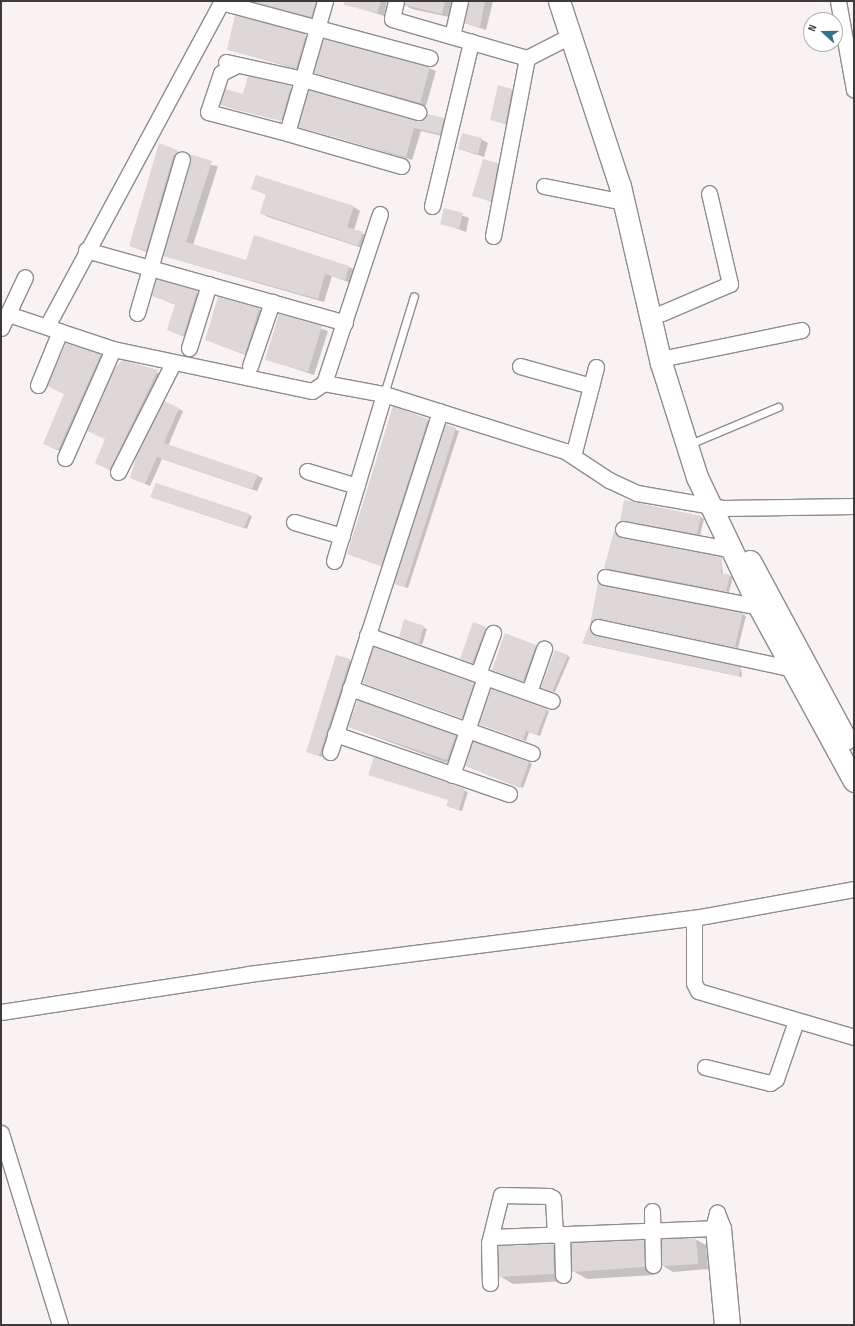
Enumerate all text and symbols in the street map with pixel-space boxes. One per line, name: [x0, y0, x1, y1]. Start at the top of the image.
north arrow: [803, 12, 843, 52]
text: N: [805, 23, 819, 33]

